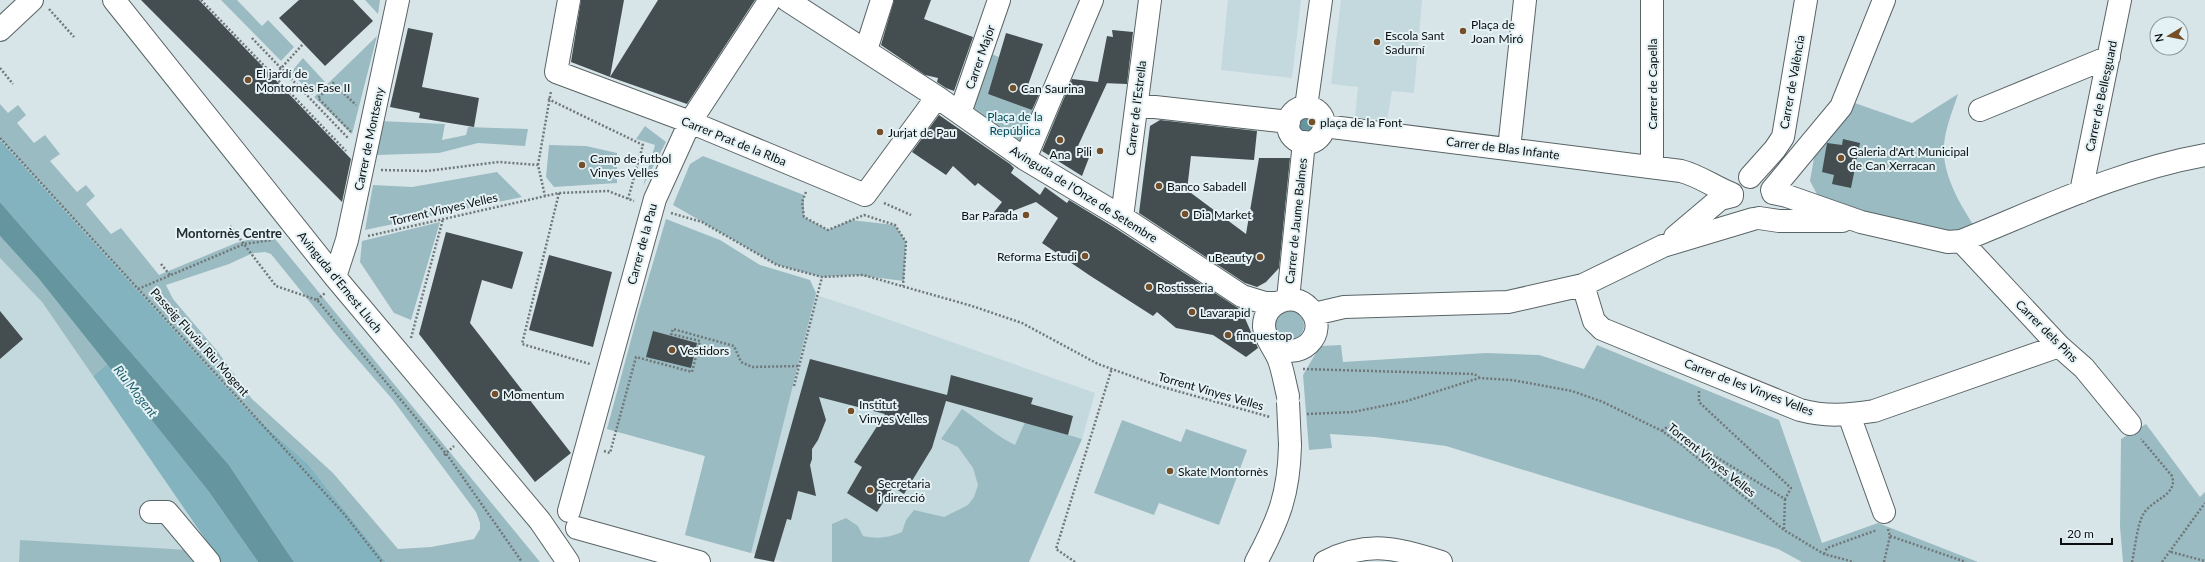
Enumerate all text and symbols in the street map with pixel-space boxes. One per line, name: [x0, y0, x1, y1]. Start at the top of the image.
north arrow: [2149, 16, 2189, 56]
place label: Plaça de Joan Miró: [1471, 17, 1523, 46]
street label: Carrer Major: [962, 22, 998, 91]
marker: Plaça de Joan Miró: [1458, 26, 1468, 36]
place label: Escola Sant Sadurní: [1385, 28, 1445, 57]
text: N: [2152, 33, 2166, 43]
street label: Carrer de València: [1776, 34, 1808, 130]
marker: Escola Sant Sadurní: [1372, 37, 1382, 47]
street label: Carrer de Capella: [1645, 39, 1660, 129]
street label: Carrer de Bellesguard: [2082, 39, 2120, 153]
street label: Carrer de l'Estrella: [1123, 60, 1149, 156]
place label: El jardí de Montornès Fase II: [256, 66, 350, 95]
marker: El jardí de Montornès Fase II: [243, 75, 253, 85]
place label: Can Saurina: [1021, 81, 1084, 96]
marker: Can Saurina: [1008, 83, 1018, 93]
street label: Carrer de Montseny: [351, 85, 387, 192]
park label: Plaça de la República: [987, 109, 1043, 138]
street label: Carrer Prat de la RIba: [679, 113, 789, 169]
place label: plaça de la Font: [1320, 115, 1403, 130]
marker: plaça de la Font: [1307, 117, 1317, 127]
place label: Jurjat de Pau: [888, 125, 956, 140]
marker: Jurjat de Pau: [875, 127, 885, 137]
street label: Carrer de Blas Infante: [1445, 134, 1561, 162]
marker: Ana: [1055, 135, 1065, 145]
street label: Avinguda de l'Onze de Setembre: [1008, 142, 1160, 246]
place label: Pili: [1076, 144, 1092, 159]
place label: Galeria d'Art Municipal de Can Xerracan: [1849, 144, 1969, 173]
marker: Pili: [1095, 146, 1105, 156]
place label: Ana: [1050, 147, 1070, 162]
place label: Camp de futbol Vinyes Velles: [590, 151, 671, 180]
marker: Galeria d'Art Municipal de Can Xerracan: [1836, 153, 1846, 163]
street label: Carrer de Jaume Balmes: [1282, 157, 1310, 285]
marker: Camp de futbol Vinyes Velles: [577, 160, 587, 170]
place label: Banco Sabadell: [1167, 179, 1247, 194]
marker: Banco Sabadell: [1154, 181, 1164, 191]
street label: Torrent Vinyes Velles: [389, 189, 499, 229]
street label: Carrer de la Pau: [624, 202, 660, 286]
place label: Dia Market: [1193, 207, 1252, 222]
place label: Bar Parada: [961, 208, 1018, 223]
marker: Dia Market: [1180, 209, 1190, 219]
marker: Bar Parada: [1021, 210, 1031, 220]
district label: Montornès Centre: [176, 225, 282, 241]
street label: Avinguda d'Ernest Lluch: [294, 228, 386, 336]
place label: Reforma Estudi: [997, 249, 1077, 264]
place label: uBeauty: [1208, 250, 1253, 265]
marker: Reforma Estudi: [1080, 251, 1090, 261]
marker: uBeauty: [1255, 252, 1265, 262]
place label: Rostisseria: [1157, 280, 1213, 295]
marker: Rostisseria: [1144, 282, 1154, 292]
street label: Passeig Fluvial Riu Mogent: [148, 285, 253, 400]
street label: Carrer dels Pins: [2013, 297, 2081, 365]
place label: Lavarapid: [1200, 305, 1251, 320]
marker: Lavarapid: [1187, 307, 1197, 317]
place label: finquestop: [1236, 328, 1293, 343]
marker: finquestop: [1223, 330, 1233, 340]
place label: Vestidors: [680, 343, 729, 358]
marker: Vestidors: [667, 345, 677, 355]
street label: Carrer de les Vinyes Velles: [1682, 355, 1816, 419]
water label: Riu Mogent: [111, 362, 162, 421]
street label: Torrent Vinyes Velles: [1156, 369, 1266, 413]
place label: Momentum: [503, 387, 565, 402]
marker: Momentum: [490, 389, 500, 399]
place label: Institut Vinyes Velles: [859, 397, 928, 426]
marker: Institut Vinyes Velles: [846, 406, 856, 416]
street label: Torrent Vinyes Velles: [1665, 420, 1759, 500]
place label: Skate Montornès: [1178, 464, 1268, 479]
marker: Skate Montornès: [1165, 466, 1175, 476]
place label: Secretaria i direcció: [878, 476, 930, 505]
marker: Secretaria i direcció: [865, 485, 875, 495]
scale bar: [2061, 520, 2112, 546]
text: 20 m: [2067, 526, 2094, 541]

